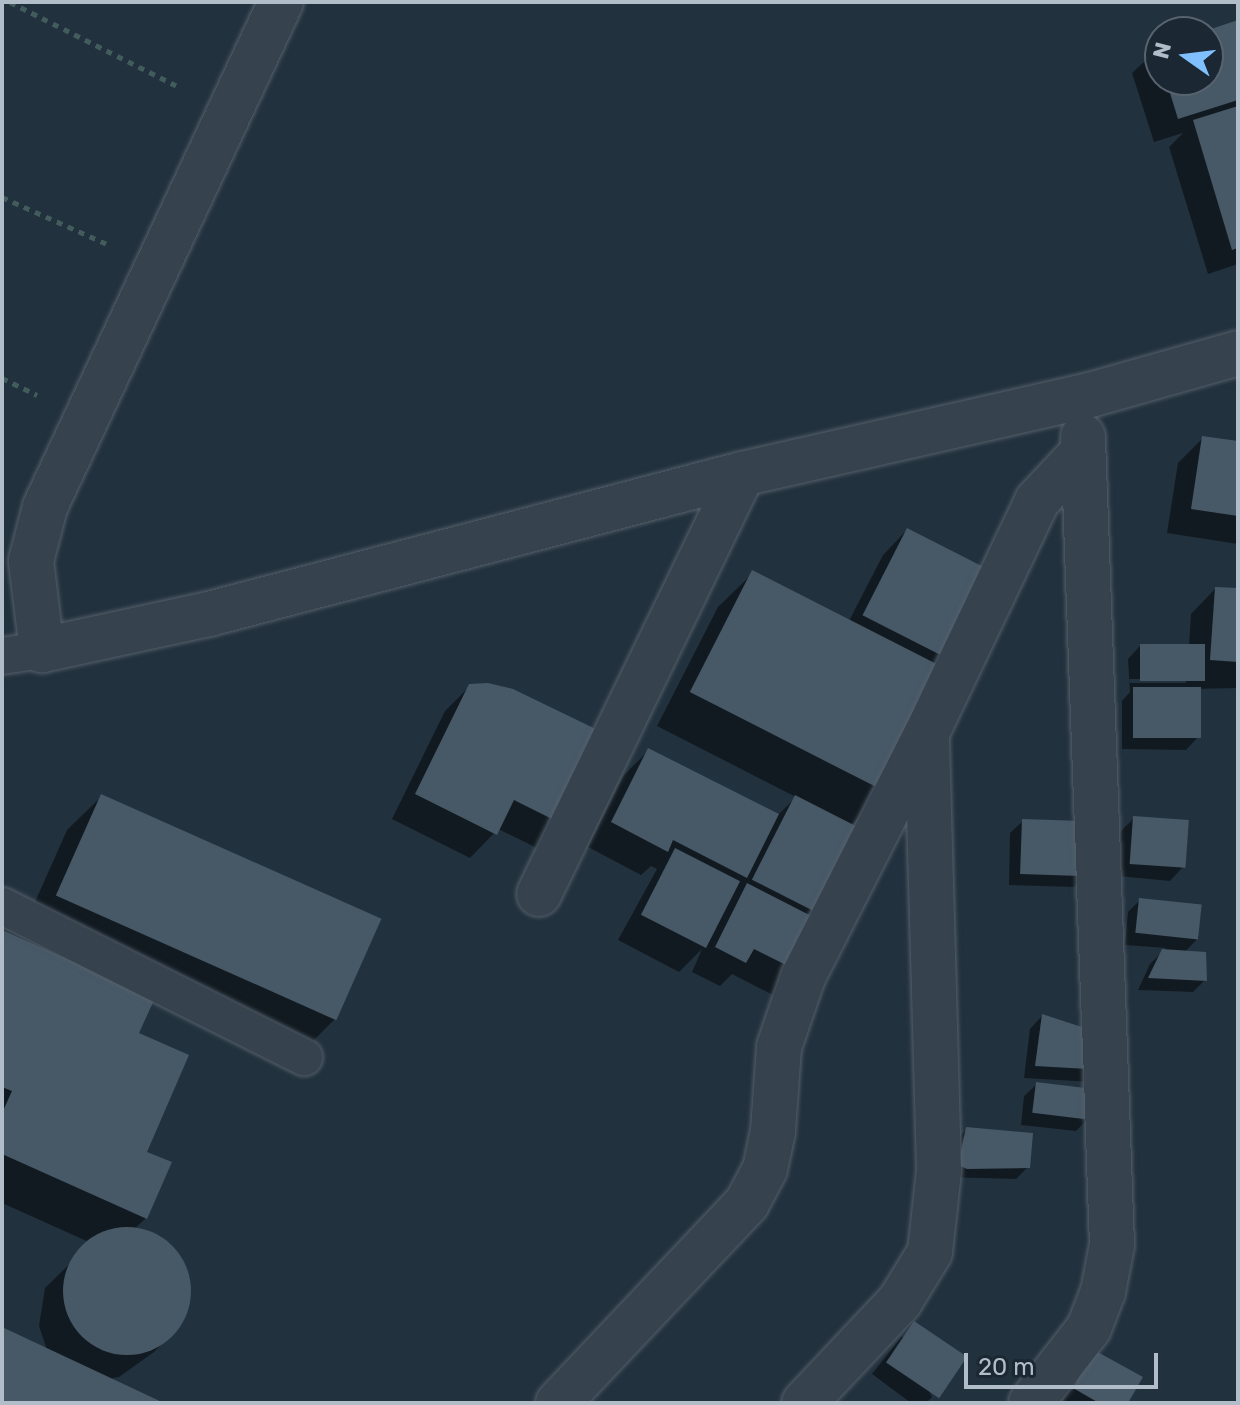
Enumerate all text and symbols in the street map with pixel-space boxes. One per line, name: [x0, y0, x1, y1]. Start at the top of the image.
north arrow: [1144, 16, 1224, 96]
text: N: [1147, 40, 1177, 62]
scale bar: [968, 1337, 1162, 1387]
text: 20 m: [978, 1353, 1035, 1381]

